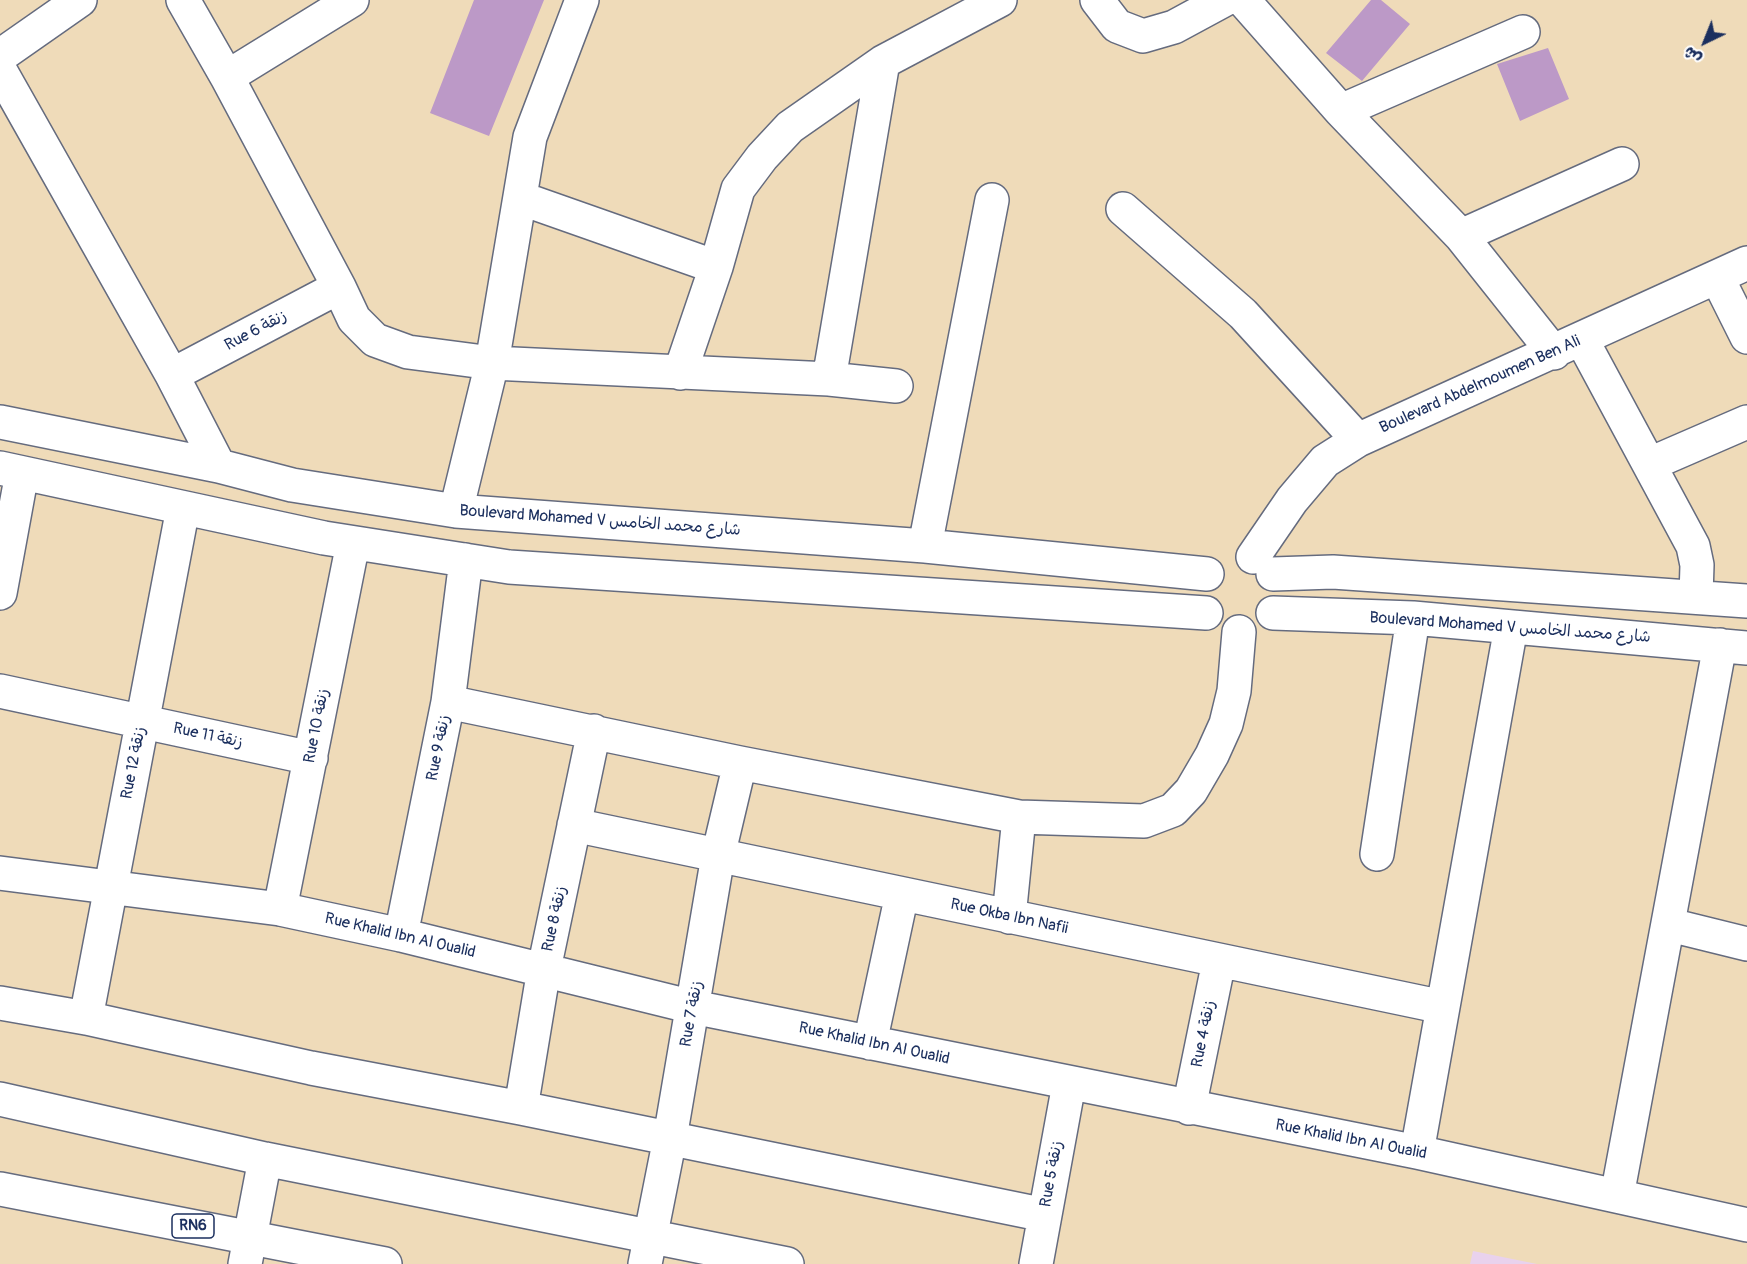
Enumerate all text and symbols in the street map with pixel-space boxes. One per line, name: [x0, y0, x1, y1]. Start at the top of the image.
north arrow: [1675, 12, 1735, 72]
text: ش: [1679, 42, 1706, 68]
street label: Rue 6 زنقة: [222, 307, 290, 355]
street label: Boulevard Abdelmoumen Ben Ali: [1377, 332, 1583, 438]
street label: Boulevard Mohamed V شارع محمد الخامس: [459, 502, 741, 540]
street label: Boulevard Mohamed V شارع محمد الخامس: [1369, 609, 1651, 647]
street label: Rue 10 زنقة: [300, 687, 334, 765]
street label: Rue 9 زنقة: [423, 713, 455, 783]
street label: Rue 11 زنقة: [171, 719, 245, 753]
street label: Rue 12 زنقة: [118, 725, 150, 801]
street label: Rue 8 زنقة: [539, 885, 571, 953]
street label: Rue Okba Ibn Nafii: [949, 895, 1069, 939]
street label: Rue Khalid Ibn Al Oualid: [323, 909, 477, 963]
street label: Rue 7 زنقة: [677, 979, 707, 1049]
street label: Rue 4 زنقة: [1188, 999, 1220, 1069]
street label: Rue Khalid Ibn Al Oualid: [797, 1019, 951, 1069]
street label: Rue Khalid Ibn Al Oualid: [1274, 1116, 1428, 1164]
street label: Rue 5 زنقة: [1037, 1139, 1067, 1209]
road number: RN6: [172, 1214, 214, 1238]

